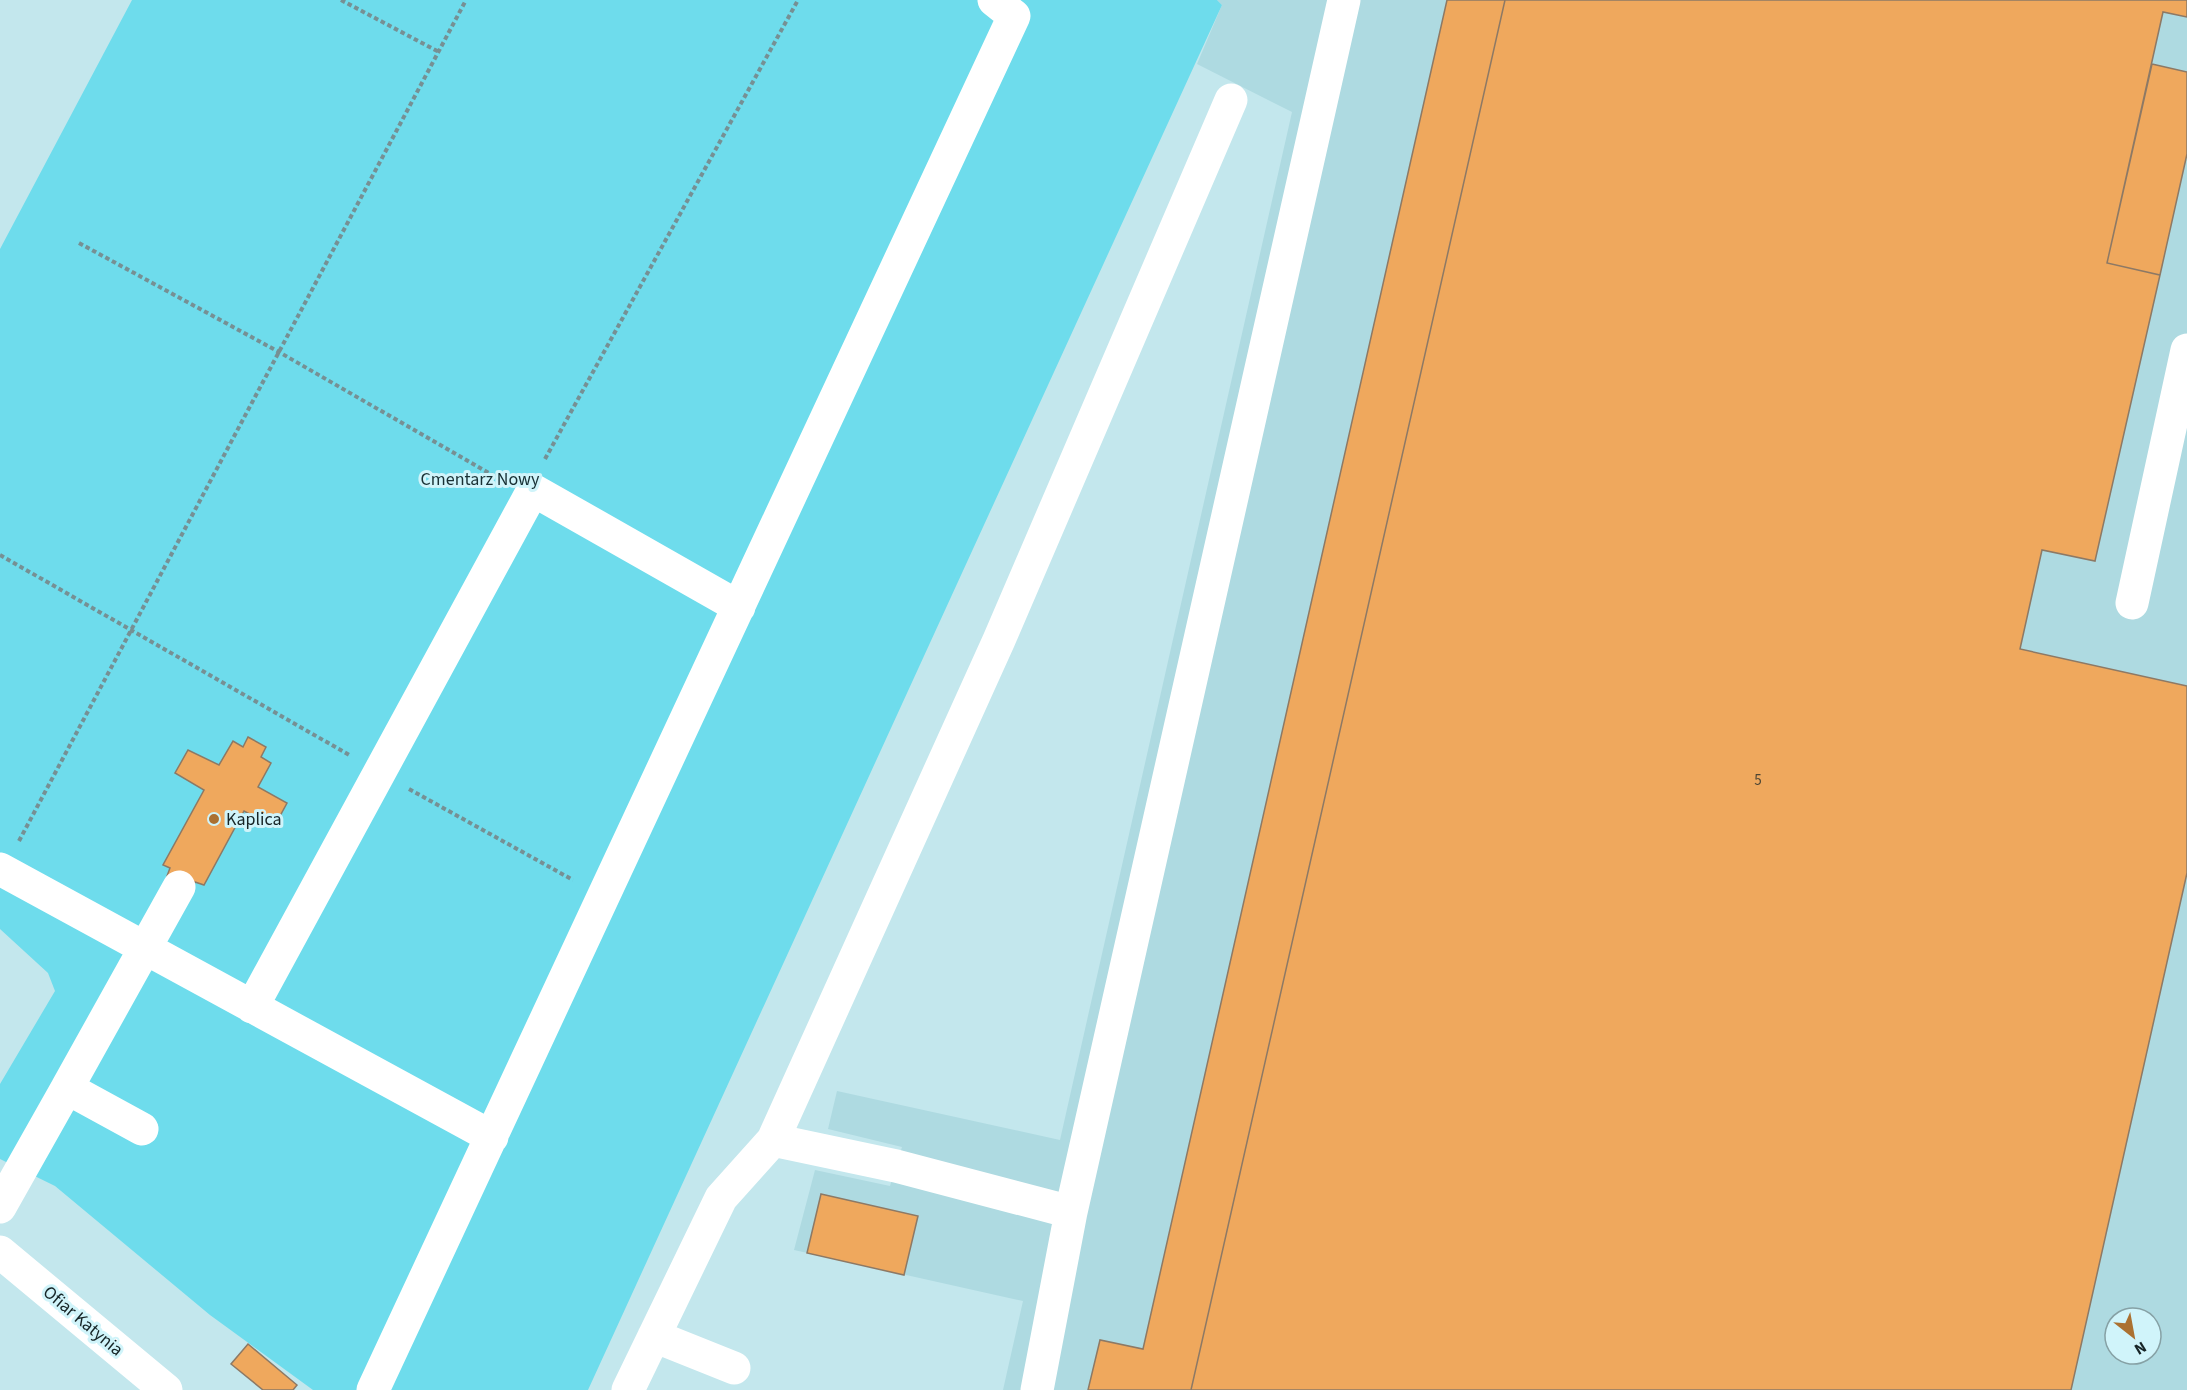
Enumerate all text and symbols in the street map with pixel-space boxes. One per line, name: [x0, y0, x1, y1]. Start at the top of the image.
park label: Cmentarz Nowy: [421, 467, 540, 492]
house number: 5: [1754, 770, 1762, 791]
place label: Kaplica: [226, 807, 282, 832]
marker: Kaplica: [207, 812, 221, 826]
street label: Ofiar Katynia: [38, 1280, 128, 1362]
north arrow: [2103, 1306, 2163, 1366]
text: N: [2130, 1336, 2150, 1360]

